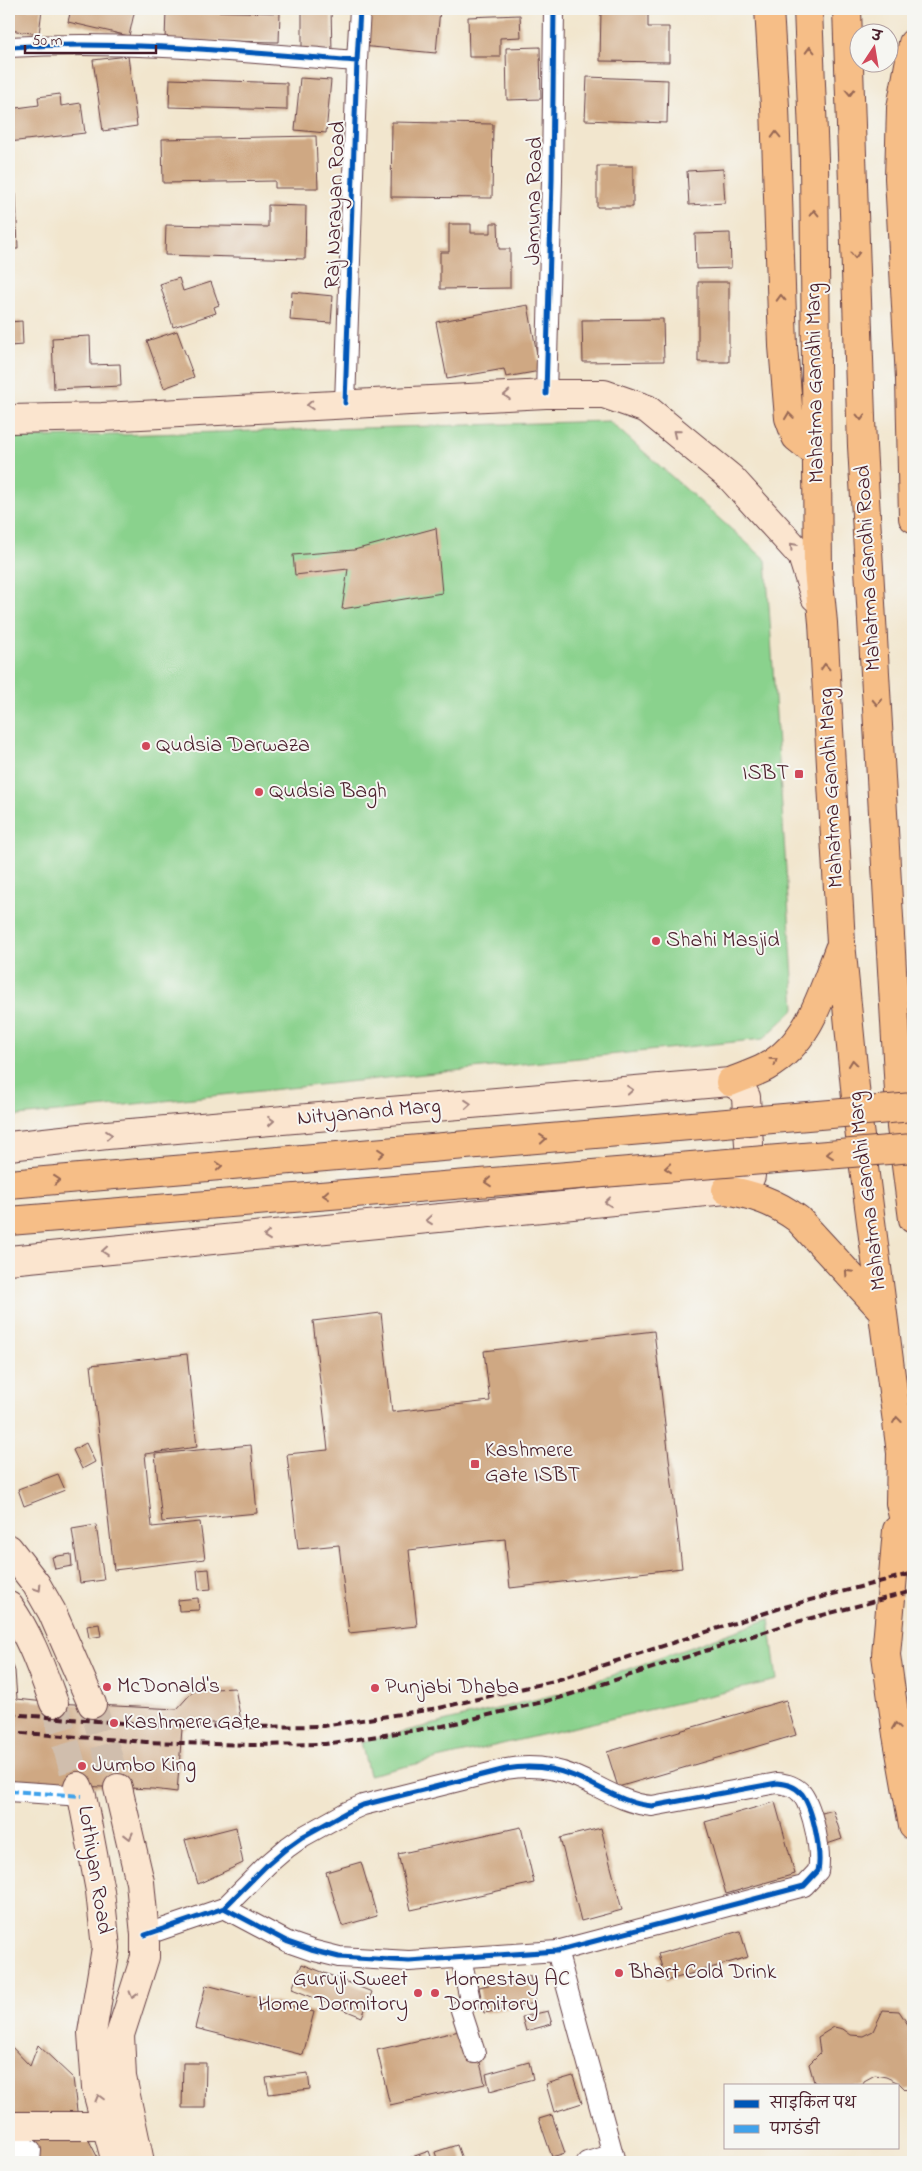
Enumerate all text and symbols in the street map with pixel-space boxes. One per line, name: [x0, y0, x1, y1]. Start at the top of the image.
scale bar: [25, 22, 156, 54]
north arrow: [850, 22, 900, 72]
text: उ: [868, 25, 885, 48]
text: 50 m: [32, 30, 63, 52]
one-way arrow: [804, 46, 815, 54]
one-way arrow: [844, 89, 855, 97]
street label: Raj Narayan Road: [317, 121, 356, 289]
one-way arrow: [771, 131, 781, 139]
street label: Jamuna Road: [518, 137, 552, 265]
one-way arrow: [809, 209, 819, 216]
one-way arrow: [850, 251, 861, 259]
street label: Mahatma Gandhi Marg: [798, 283, 835, 483]
one-way arrow: [776, 293, 786, 301]
one-way arrow: [503, 390, 511, 401]
one-way arrow: [306, 400, 314, 411]
one-way arrow: [784, 412, 795, 420]
one-way arrow: [856, 414, 867, 422]
one-way arrow: [673, 431, 682, 439]
street label: Mahatma Gandhi Road: [848, 464, 890, 672]
one-way arrow: [790, 542, 799, 551]
one-way arrow: [820, 663, 831, 671]
street label: Mahatma Gandhi Marg: [811, 687, 854, 889]
one-way arrow: [871, 698, 882, 706]
place label: Qudsia Darwaza: [156, 730, 310, 762]
marker: Qudsia Darwaza: [140, 740, 152, 752]
place label: ISBT: [742, 758, 789, 790]
marker: ISBT: [793, 768, 805, 780]
place label: Qudsia Bagh: [269, 776, 387, 809]
marker: Qudsia Bagh: [253, 786, 265, 798]
place label: Shahi Masjid: [666, 925, 780, 957]
marker: Shahi Masjid: [650, 935, 662, 947]
one-way arrow: [768, 1058, 778, 1067]
one-way arrow: [848, 1059, 859, 1067]
one-way arrow: [626, 1085, 634, 1096]
street label: Mahatma Gandhi Marg: [840, 1090, 897, 1292]
street label: Nityanand Marg: [296, 1091, 442, 1136]
one-way arrow: [464, 1099, 472, 1110]
one-way arrow: [268, 1116, 276, 1127]
one-way arrow: [106, 1130, 114, 1141]
one-way arrow: [539, 1134, 547, 1145]
one-way arrow: [377, 1147, 385, 1158]
one-way arrow: [825, 1149, 833, 1160]
one-way arrow: [216, 1161, 224, 1172]
one-way arrow: [664, 1162, 672, 1173]
one-way arrow: [54, 1175, 62, 1186]
one-way arrow: [484, 1176, 492, 1187]
one-way arrow: [322, 1189, 330, 1200]
one-way arrow: [604, 1196, 612, 1207]
one-way arrow: [425, 1214, 433, 1225]
one-way arrow: [263, 1230, 271, 1241]
one-way arrow: [101, 1246, 109, 1257]
one-way arrow: [845, 1270, 854, 1279]
one-way arrow: [892, 1416, 903, 1424]
place label: Kashmere Gate ISBT: [485, 1435, 581, 1492]
marker: Kashmere Gate ISBT: [469, 1458, 481, 1470]
one-way arrow: [31, 1583, 41, 1592]
place label: McDonald's: [117, 1671, 220, 1703]
place label: Punjabi Dhaba: [385, 1672, 519, 1704]
marker: McDonald's: [101, 1681, 113, 1693]
marker: Punjabi Dhaba: [369, 1682, 381, 1694]
place label: Kashmere Gate: [124, 1707, 260, 1739]
marker: Kashmere Gate: [108, 1717, 120, 1729]
one-way arrow: [891, 1722, 902, 1730]
place label: Jumbo King: [92, 1750, 196, 1783]
marker: Jumbo King: [76, 1760, 88, 1772]
street label: Lothiyan Road: [67, 1803, 120, 1937]
one-way arrow: [123, 1831, 134, 1840]
place label: Bhart Cold Drink: [628, 1957, 777, 1989]
place label: Guruji Sweet Home Dormitory: [258, 1964, 409, 2022]
place label: Homestay AC Dormitory: [444, 1964, 570, 2022]
marker: Bhart Cold Drink: [613, 1967, 625, 1979]
marker: Guruji Sweet Home Dormitory: [412, 1987, 424, 1999]
marker: Homestay AC Dormitory: [429, 1987, 441, 1999]
one-way arrow: [128, 1990, 138, 1998]
legend: [724, 2084, 900, 2148]
text: साइकिल पथ: [769, 2091, 857, 2115]
one-way arrow: [94, 2094, 105, 2103]
text: पगडंडी: [769, 2117, 820, 2141]

